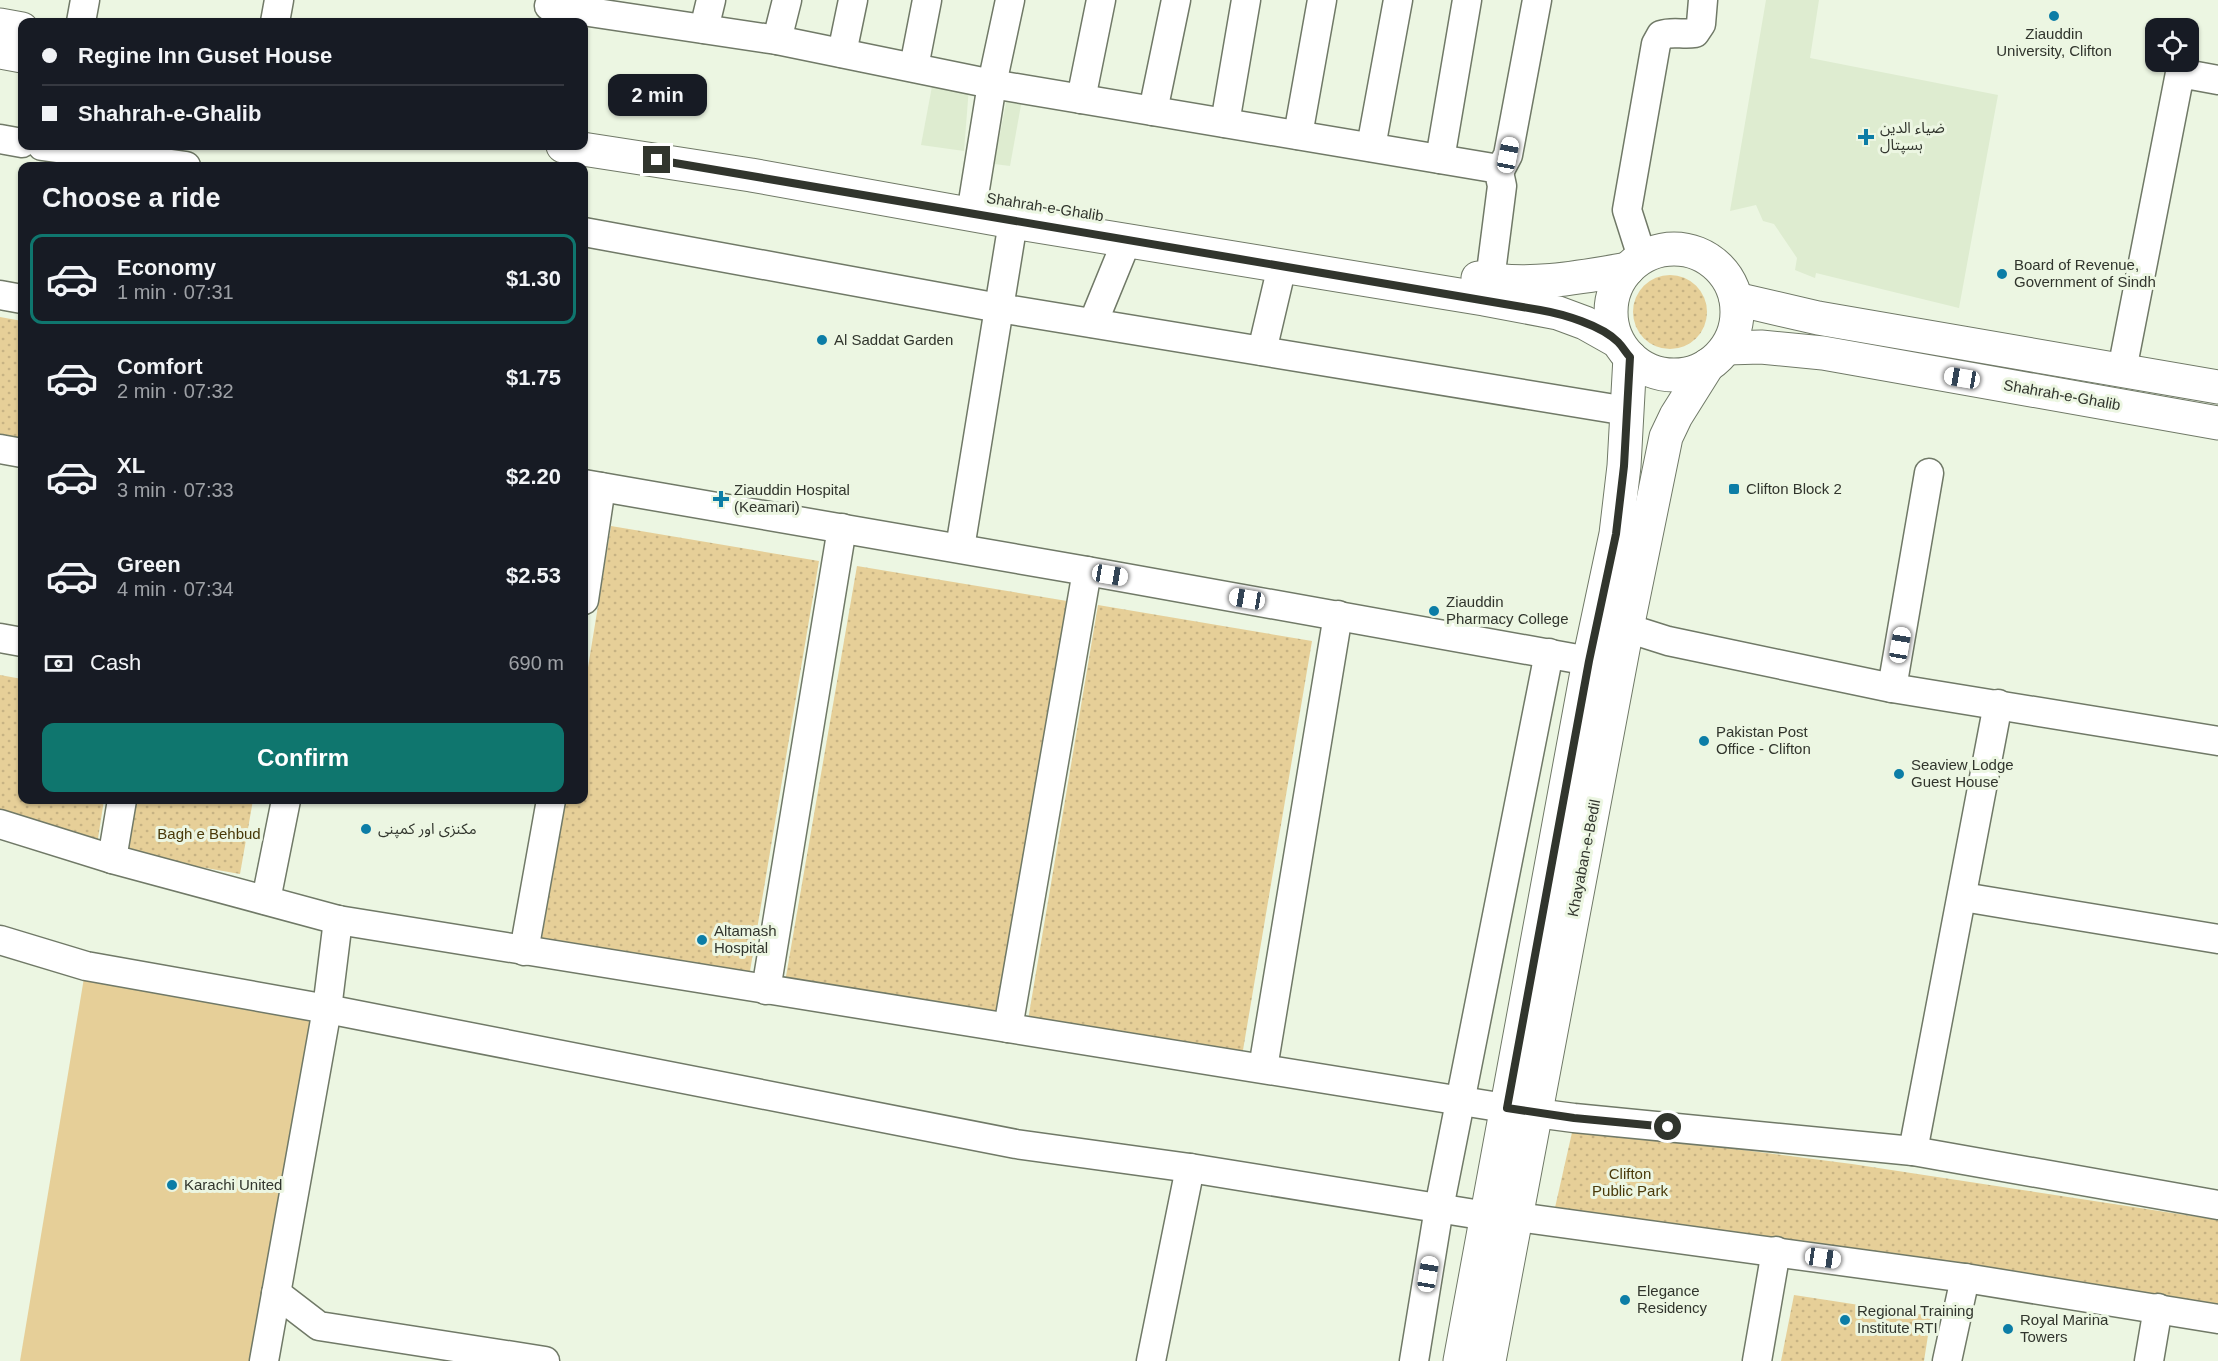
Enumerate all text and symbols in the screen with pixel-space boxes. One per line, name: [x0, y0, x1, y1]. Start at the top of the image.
marker: Ziauddin University, Clifton: [2047, 9, 2061, 23]
map controls: [2145, 18, 2199, 72]
button: locate: [2145, 18, 2199, 72]
place label: Ziauddin University, Clifton: [1996, 25, 2112, 59]
text: Regine Inn Guset House: [78, 43, 332, 68]
callout: 2 min: [608, 73, 706, 115]
text: 2 min: [631, 84, 684, 106]
text: Shahrah-e-Ghalib: [78, 101, 261, 126]
place label: ضیاء الدین ہسپتال: [1880, 119, 1945, 155]
marker: ضیاء الدین ہسپتال: [1857, 128, 1875, 146]
car: [1496, 136, 1520, 174]
route end: [643, 146, 670, 173]
text: Choose a ride: [42, 183, 221, 213]
street label: Shahrah-e-Ghalib: [985, 189, 1105, 224]
icon: car: [45, 252, 99, 306]
text: Economy: [117, 255, 216, 280]
place label: Board of Revenue, Government of Sindh: [2014, 256, 2156, 290]
text: $1.30: [506, 266, 561, 291]
marker: Board of Revenue, Government of Sindh: [1995, 267, 2009, 281]
text: 1 min · 07:31: [117, 281, 234, 303]
place label: Al Saddat Garden: [834, 331, 953, 348]
marker: Al Saddat Garden: [815, 333, 829, 347]
icon: car: [45, 351, 99, 405]
text: Comfort: [117, 354, 203, 379]
text: $1.75: [506, 365, 561, 390]
car: [1943, 366, 1981, 390]
street label: Shahrah-e-Ghalib: [2002, 376, 2122, 413]
text: 2 min · 07:32: [117, 380, 234, 402]
icon: car: [45, 450, 99, 504]
text: XL: [117, 453, 145, 478]
text: $2.20: [506, 464, 561, 489]
text: 3 min · 07:33: [117, 479, 234, 501]
place label: Clifton Block 2: [1746, 480, 1842, 497]
place label: Ziauddin Hospital (Keamari): [734, 481, 850, 515]
marker: Clifton Block 2: [1727, 482, 1741, 496]
marker: Ziauddin Hospital (Keamari): [712, 490, 730, 508]
icon: car: [45, 549, 99, 603]
text: Green: [117, 552, 181, 577]
text: $2.53: [506, 563, 561, 588]
car: [1091, 563, 1129, 587]
text: 4 min · 07:34: [117, 578, 234, 600]
car: [1228, 587, 1266, 611]
place label: Ziauddin Pharmacy College: [1446, 593, 1569, 627]
marker: Ziauddin Pharmacy College: [1427, 604, 1441, 618]
car: [1888, 626, 1912, 664]
icon: cash: [42, 647, 75, 680]
text: Cash: [90, 650, 141, 675]
text: 690 m: [508, 652, 564, 674]
button: Confirm: [42, 723, 564, 792]
place label: Pakistan Post Office - Clifton: [1716, 723, 1811, 757]
marker: Pakistan Post Office - Clifton: [1697, 734, 1711, 748]
place label: Seaview Lodge Guest House: [1911, 756, 2014, 790]
marker: Seaview Lodge Guest House: [1892, 767, 1906, 781]
street label: Khayaban-e-Bedil: [1564, 798, 1603, 918]
place label: مکنزی اور کمپنی: [378, 820, 477, 839]
marker: مکنزی اور کمپنی: [359, 822, 373, 836]
park label: Bagh e Behbud: [157, 825, 261, 842]
place label: Altamash Hospital: [714, 922, 777, 956]
marker: Altamash Hospital: [695, 933, 709, 947]
route start: [1654, 1113, 1681, 1140]
park label: Clifton Public Park: [1592, 1165, 1668, 1199]
place label: Karachi United: [184, 1176, 282, 1193]
marker: Karachi United: [165, 1178, 179, 1192]
car: [1804, 1247, 1842, 1269]
car: [1416, 1255, 1440, 1293]
place label: Elegance Residency: [1637, 1282, 1708, 1316]
marker: Elegance Residency: [1618, 1293, 1632, 1307]
place label: Regional Training Institute RTI: [1857, 1302, 1974, 1336]
place label: Royal Marina Towers: [2020, 1311, 2109, 1345]
marker: Regional Training Institute RTI: [1838, 1313, 1852, 1327]
marker: Royal Marina Towers: [2001, 1322, 2015, 1336]

